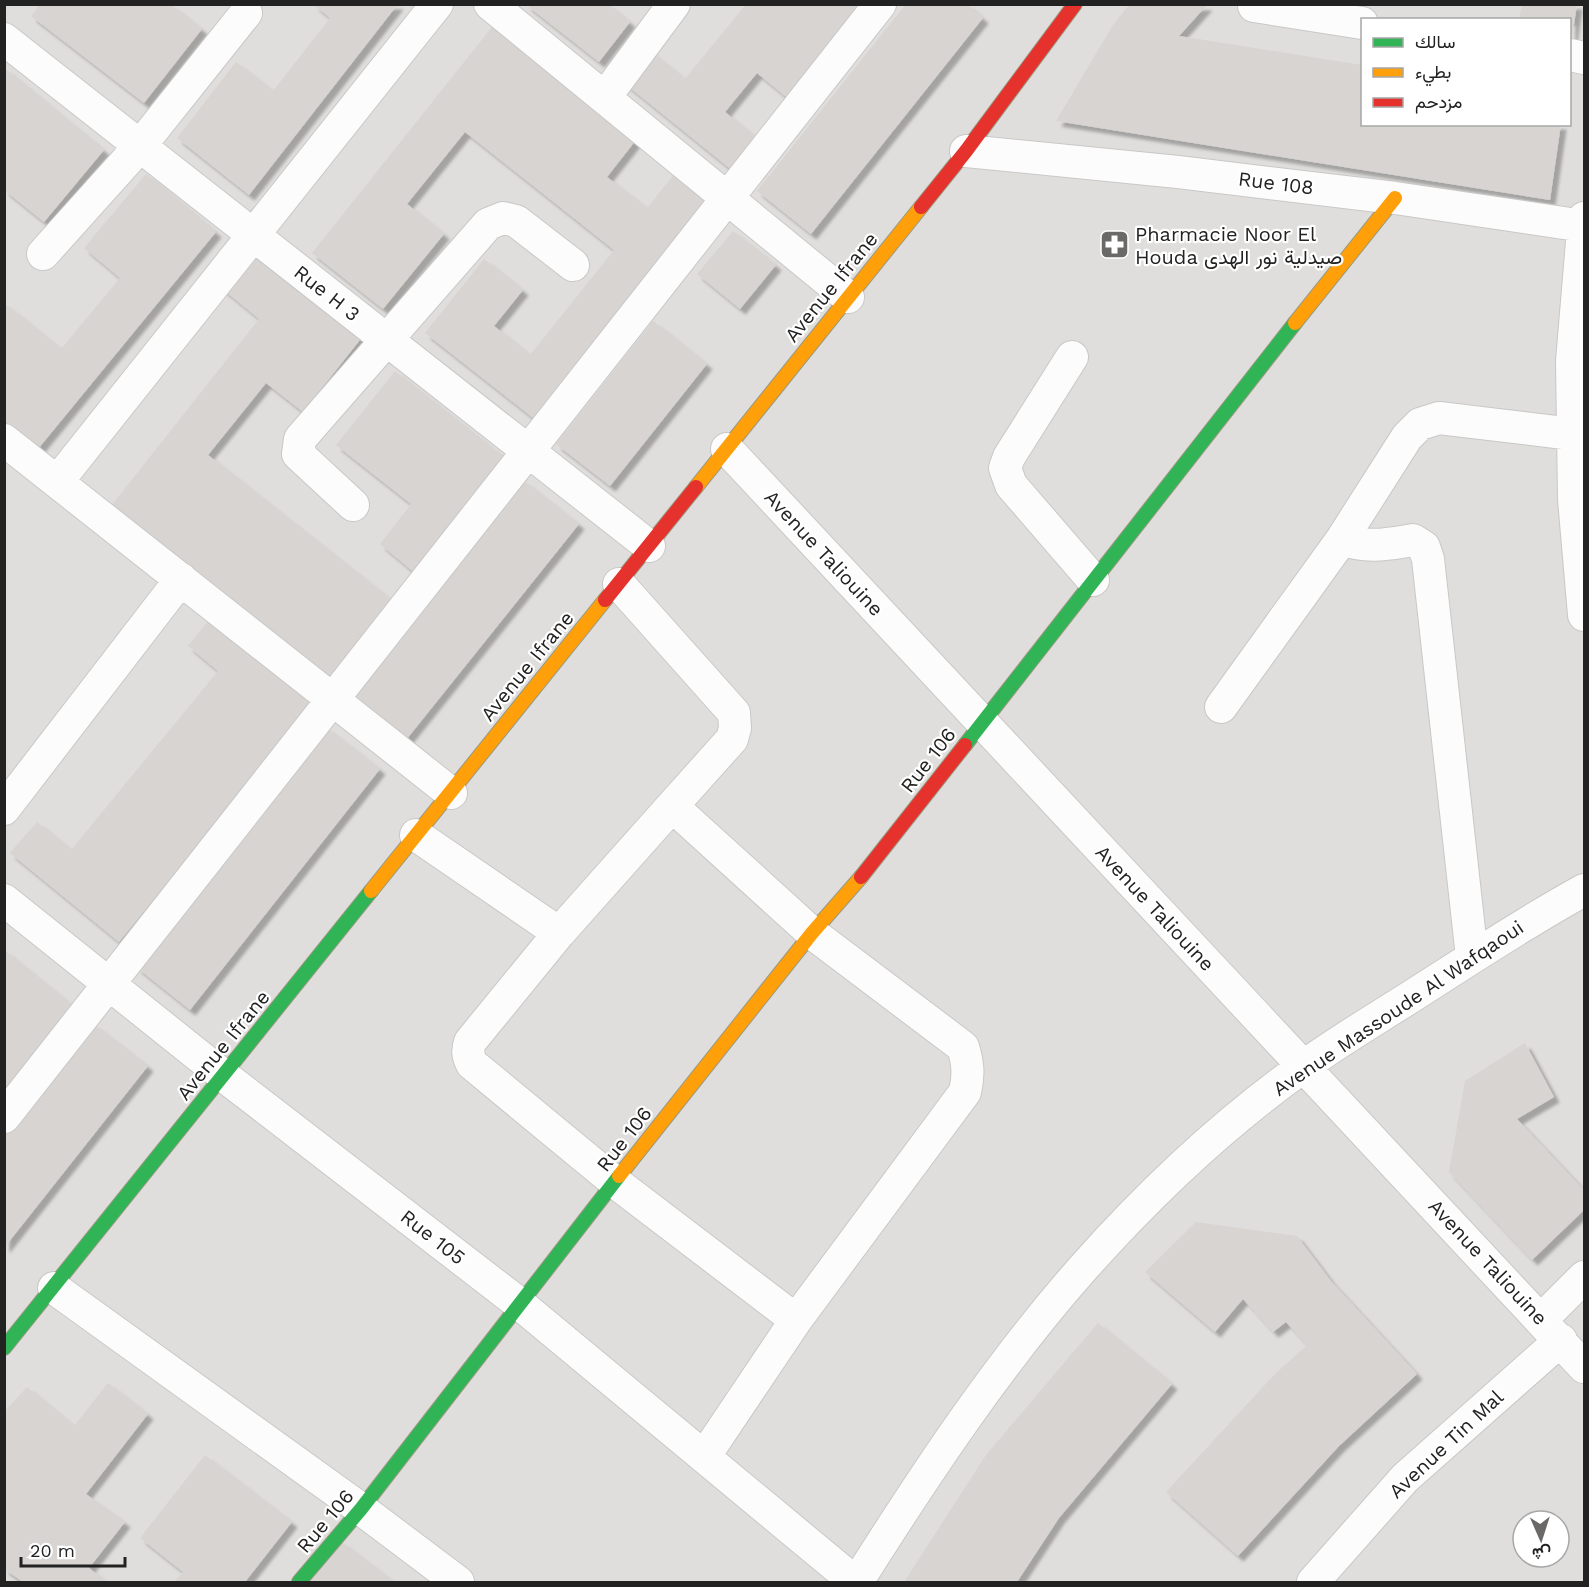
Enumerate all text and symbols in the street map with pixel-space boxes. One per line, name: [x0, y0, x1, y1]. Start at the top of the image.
legend: [1361, 18, 1571, 126]
text: سالك: [1415, 31, 1455, 52]
text: بطيء: [1415, 61, 1451, 87]
text: مزدحم: [1415, 91, 1462, 114]
street label: Rue 108: [1237, 166, 1315, 200]
place label: Pharmacie Noor El Houda صيدلية نور الهدى: [1135, 222, 1342, 270]
street label: Avenue Ifrane: [779, 227, 883, 347]
pharmacy icon: Pharmacie Noor El Houda صيدلية نور الهدى: [1098, 229, 1130, 261]
street label: Rue H 3: [289, 260, 365, 326]
street label: Avenue Taliouine: [759, 485, 889, 621]
street label: Avenue Ifrane: [475, 606, 579, 726]
street label: Rue 106: [895, 723, 961, 797]
street label: Avenue Taliouine: [1090, 840, 1220, 976]
street label: Avenue Massoude Al Wafqaoui: [1268, 915, 1528, 1101]
street label: Avenue Ifrane: [171, 985, 275, 1105]
street label: Rue 106: [591, 1102, 657, 1176]
street label: Avenue Taliouine: [1423, 1194, 1553, 1330]
street label: Rue 105: [396, 1204, 470, 1270]
street label: Avenue Tin Mal: [1384, 1385, 1508, 1503]
street label: Rue 106: [291, 1484, 359, 1558]
north arrow: [1511, 1509, 1571, 1569]
scale bar: [21, 1530, 124, 1568]
text: 20 m: [30, 1540, 75, 1561]
text: ش: [1532, 1543, 1552, 1563]

